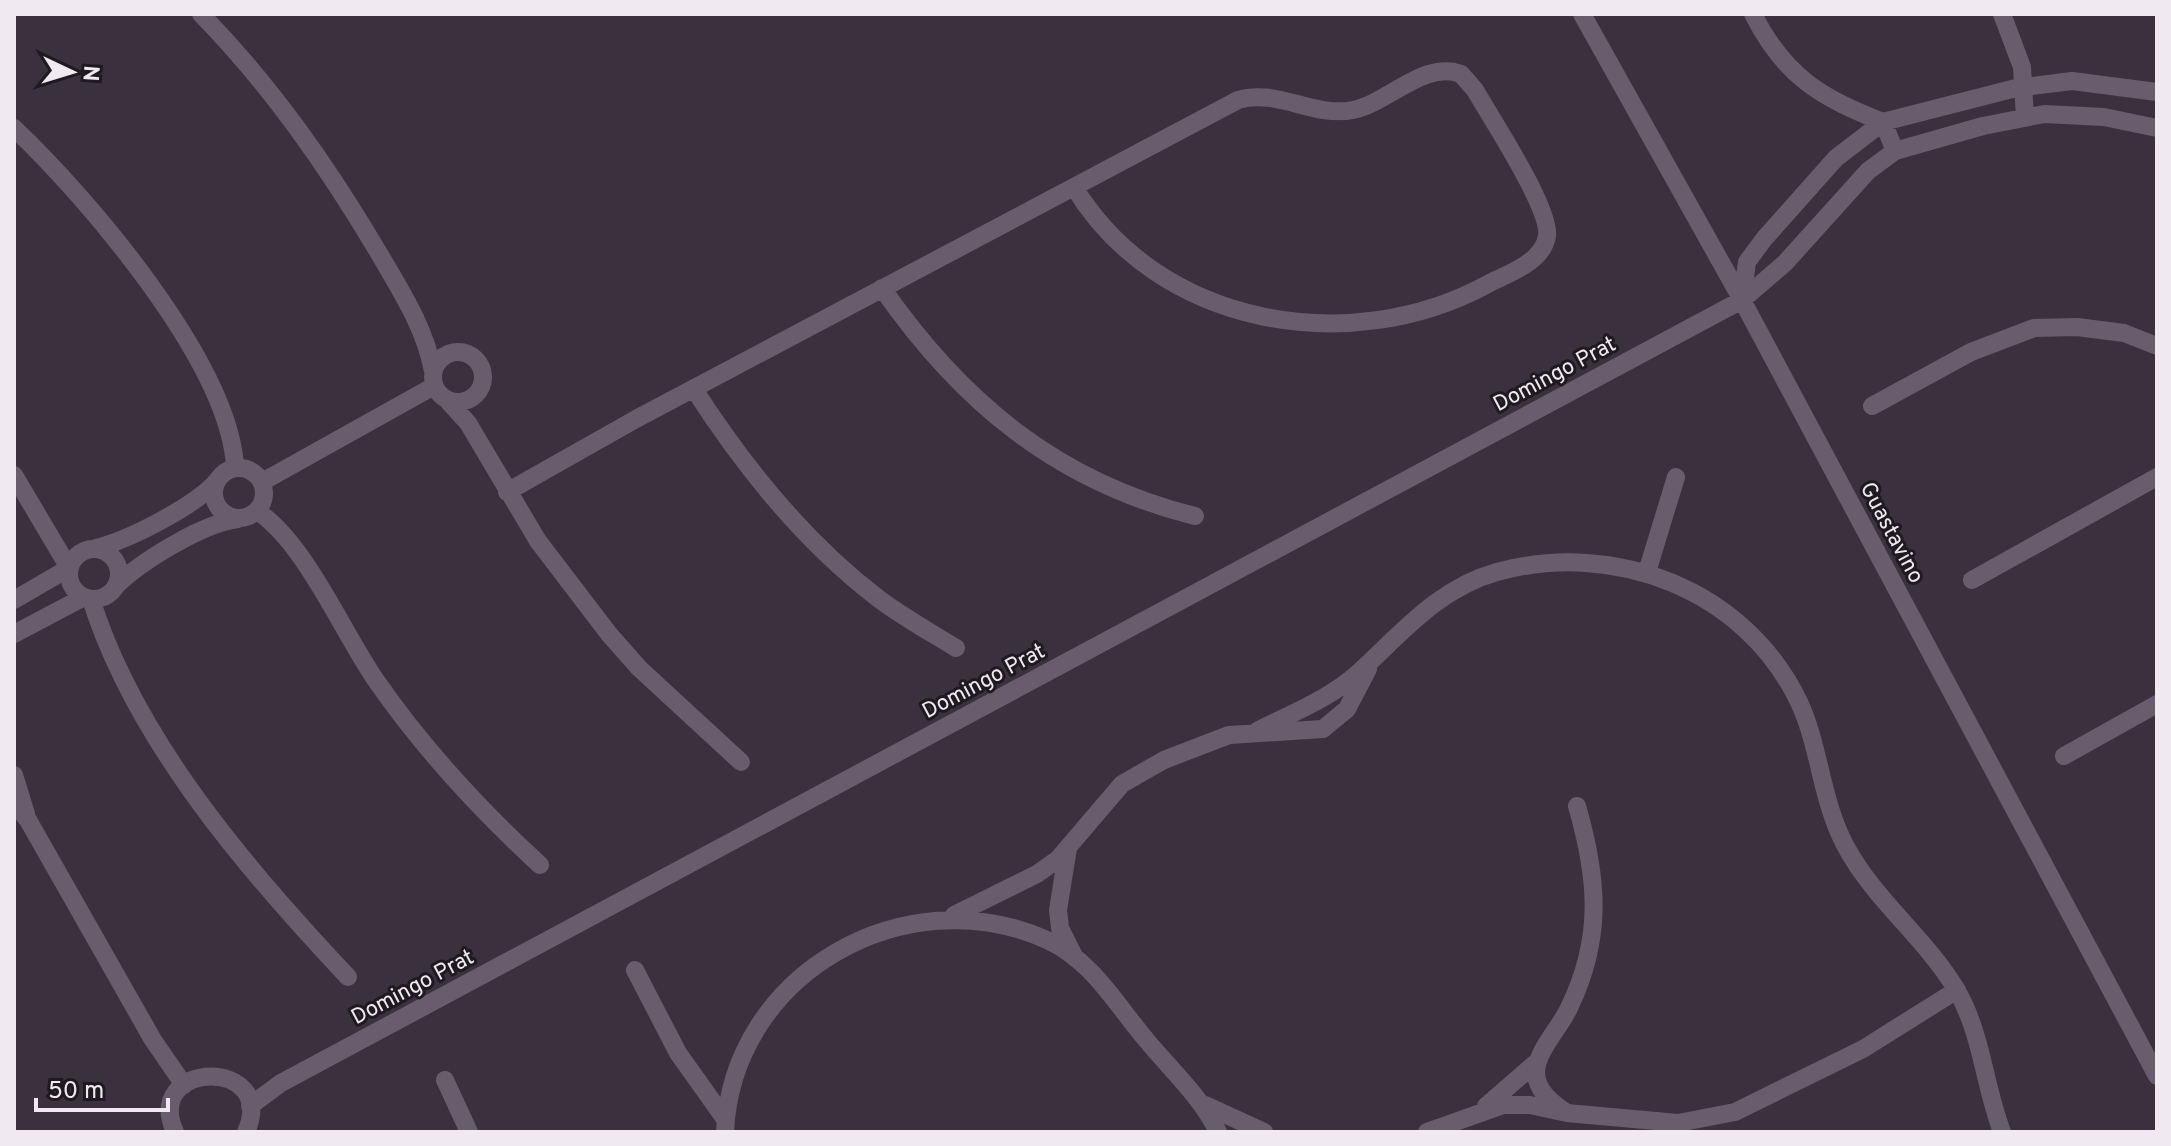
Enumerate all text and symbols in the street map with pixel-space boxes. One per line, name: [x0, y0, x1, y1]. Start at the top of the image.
north arrow: [32, 32, 112, 112]
text: N: [75, 64, 103, 82]
street label: Domingo Prat: [1489, 332, 1621, 419]
street label: Guastavino: [1853, 478, 1929, 588]
street label: Domingo Prat: [918, 639, 1050, 726]
street label: Domingo Prat: [347, 945, 479, 1032]
scale bar: [36, 1062, 168, 1112]
text: 50 m: [48, 1077, 104, 1107]

